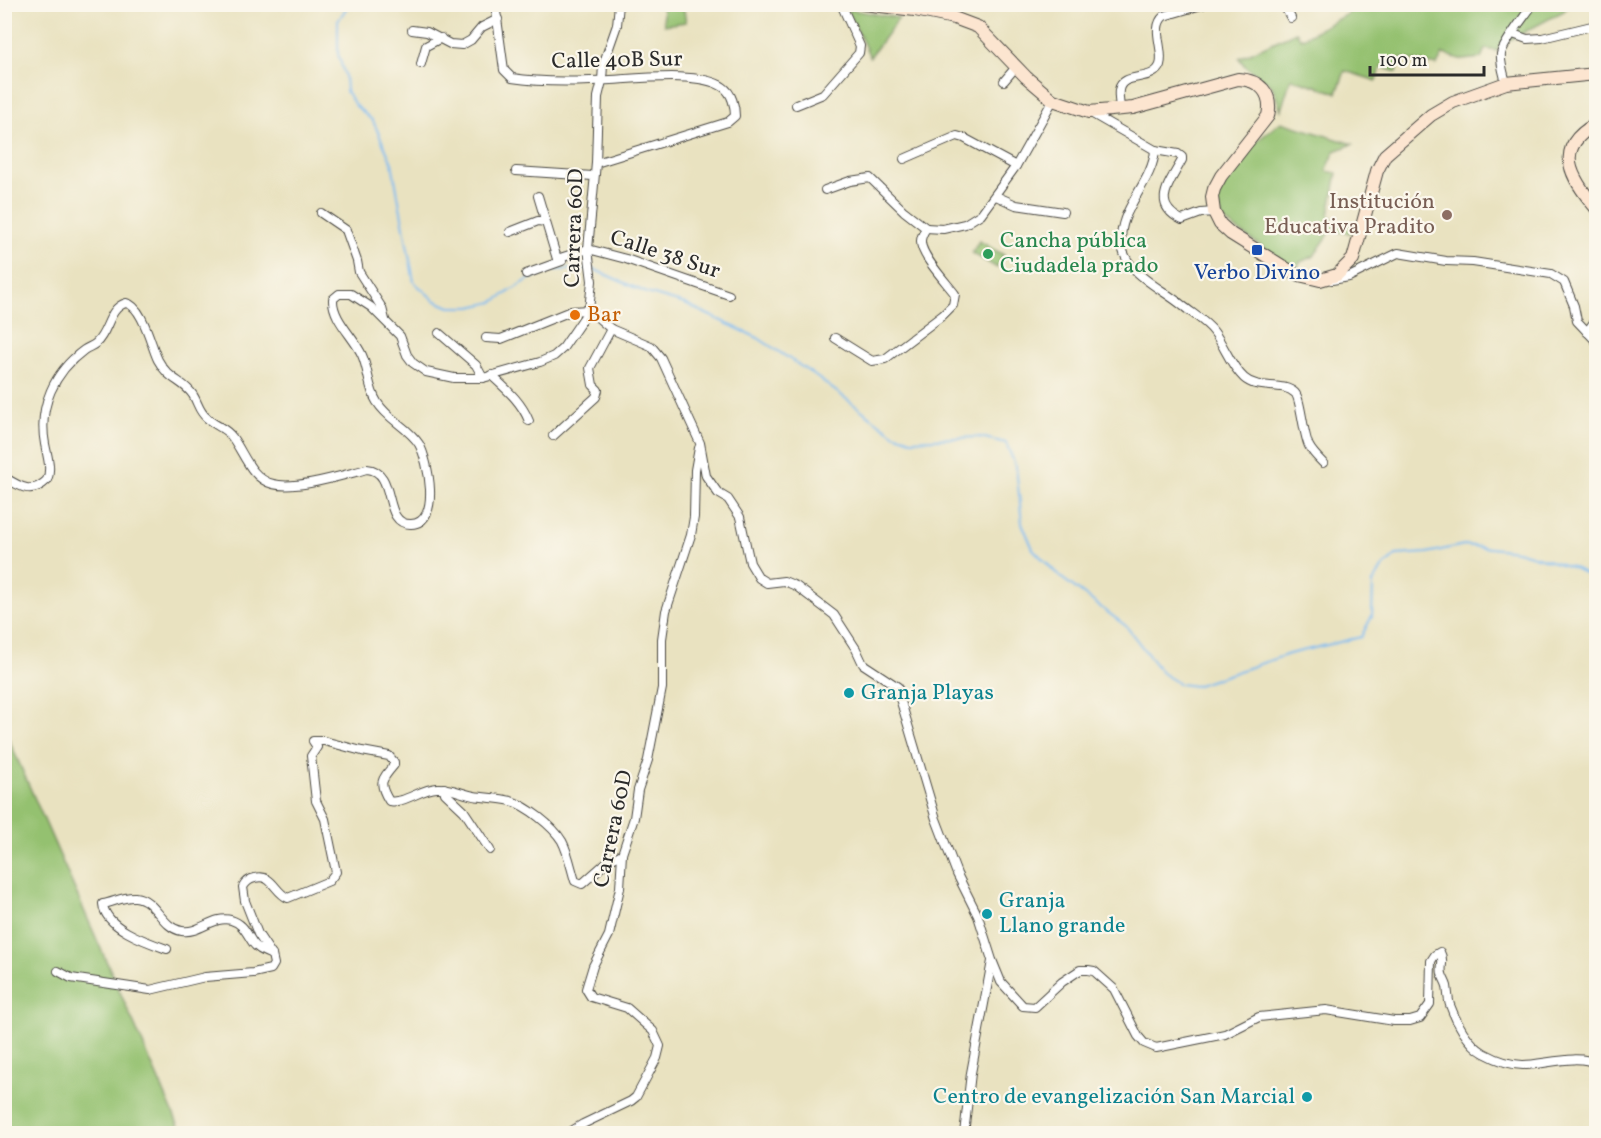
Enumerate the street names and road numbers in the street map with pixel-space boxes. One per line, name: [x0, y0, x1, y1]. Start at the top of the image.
street label: Calle 40B Sur: [551, 44, 683, 78]
street label: Carrera 60D: [557, 168, 593, 288]
street label: Calle 38 Sur: [606, 223, 724, 287]
street label: Carrera 60D: [586, 767, 642, 891]

